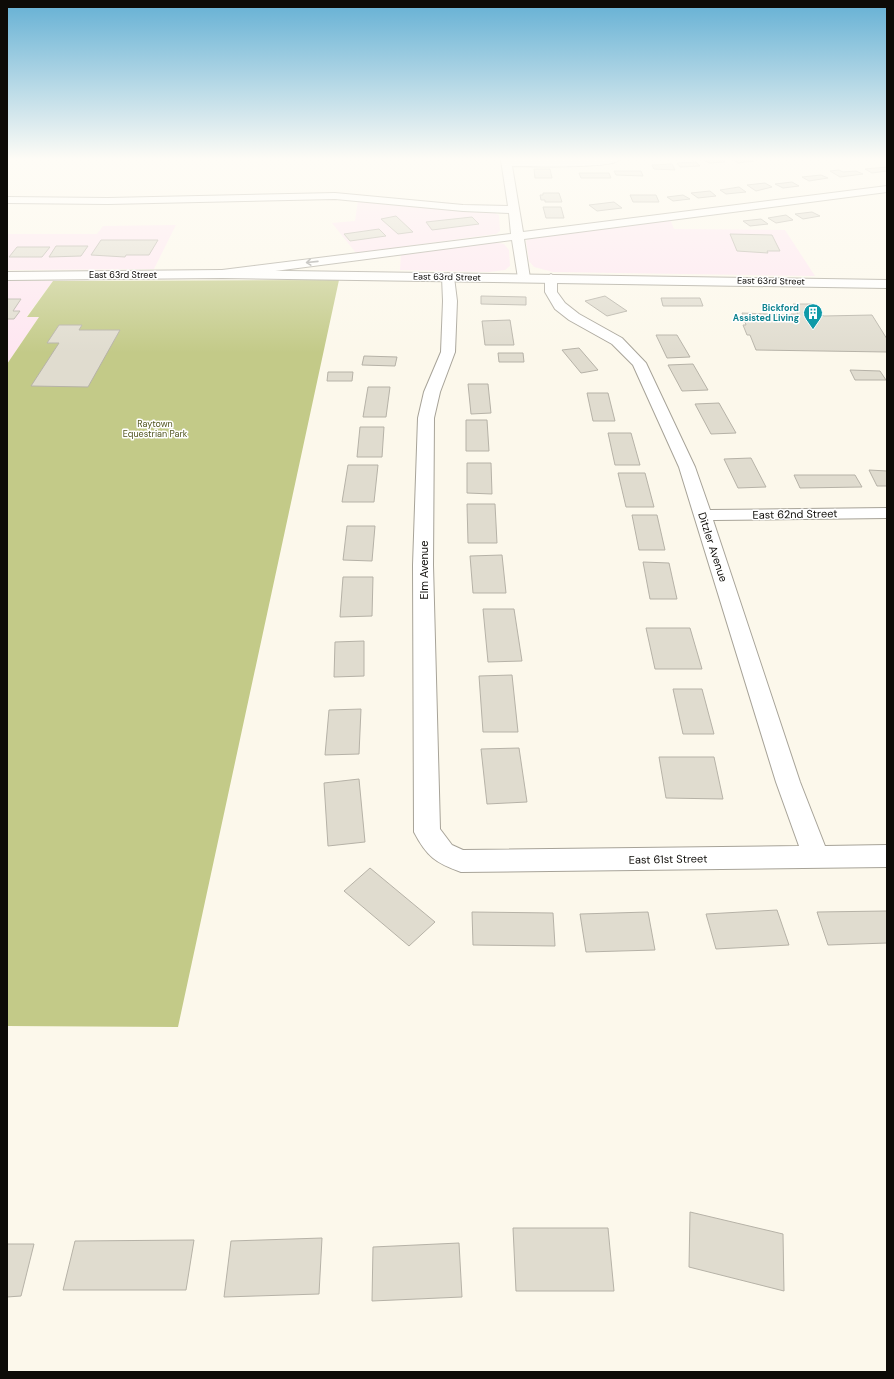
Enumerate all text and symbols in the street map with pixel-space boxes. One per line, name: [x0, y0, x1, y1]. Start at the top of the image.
one-way arrow: [306, 258, 319, 266]
street label: East 63rd Street: [89, 269, 157, 281]
street label: East 63rd Street: [413, 270, 482, 284]
street label: East 63rd Street: [737, 274, 806, 288]
place label: Bickford Assisted Living: [733, 302, 799, 324]
building icon: Bickford Assisted Living: [802, 302, 824, 330]
park label: Raytown Equestrian Park: [123, 418, 188, 440]
street label: East 62nd Street: [752, 506, 838, 522]
street label: Ditzler Avenue: [695, 510, 731, 584]
street label: Elm Avenue: [417, 541, 431, 599]
street label: East 61st Street: [629, 851, 707, 867]

